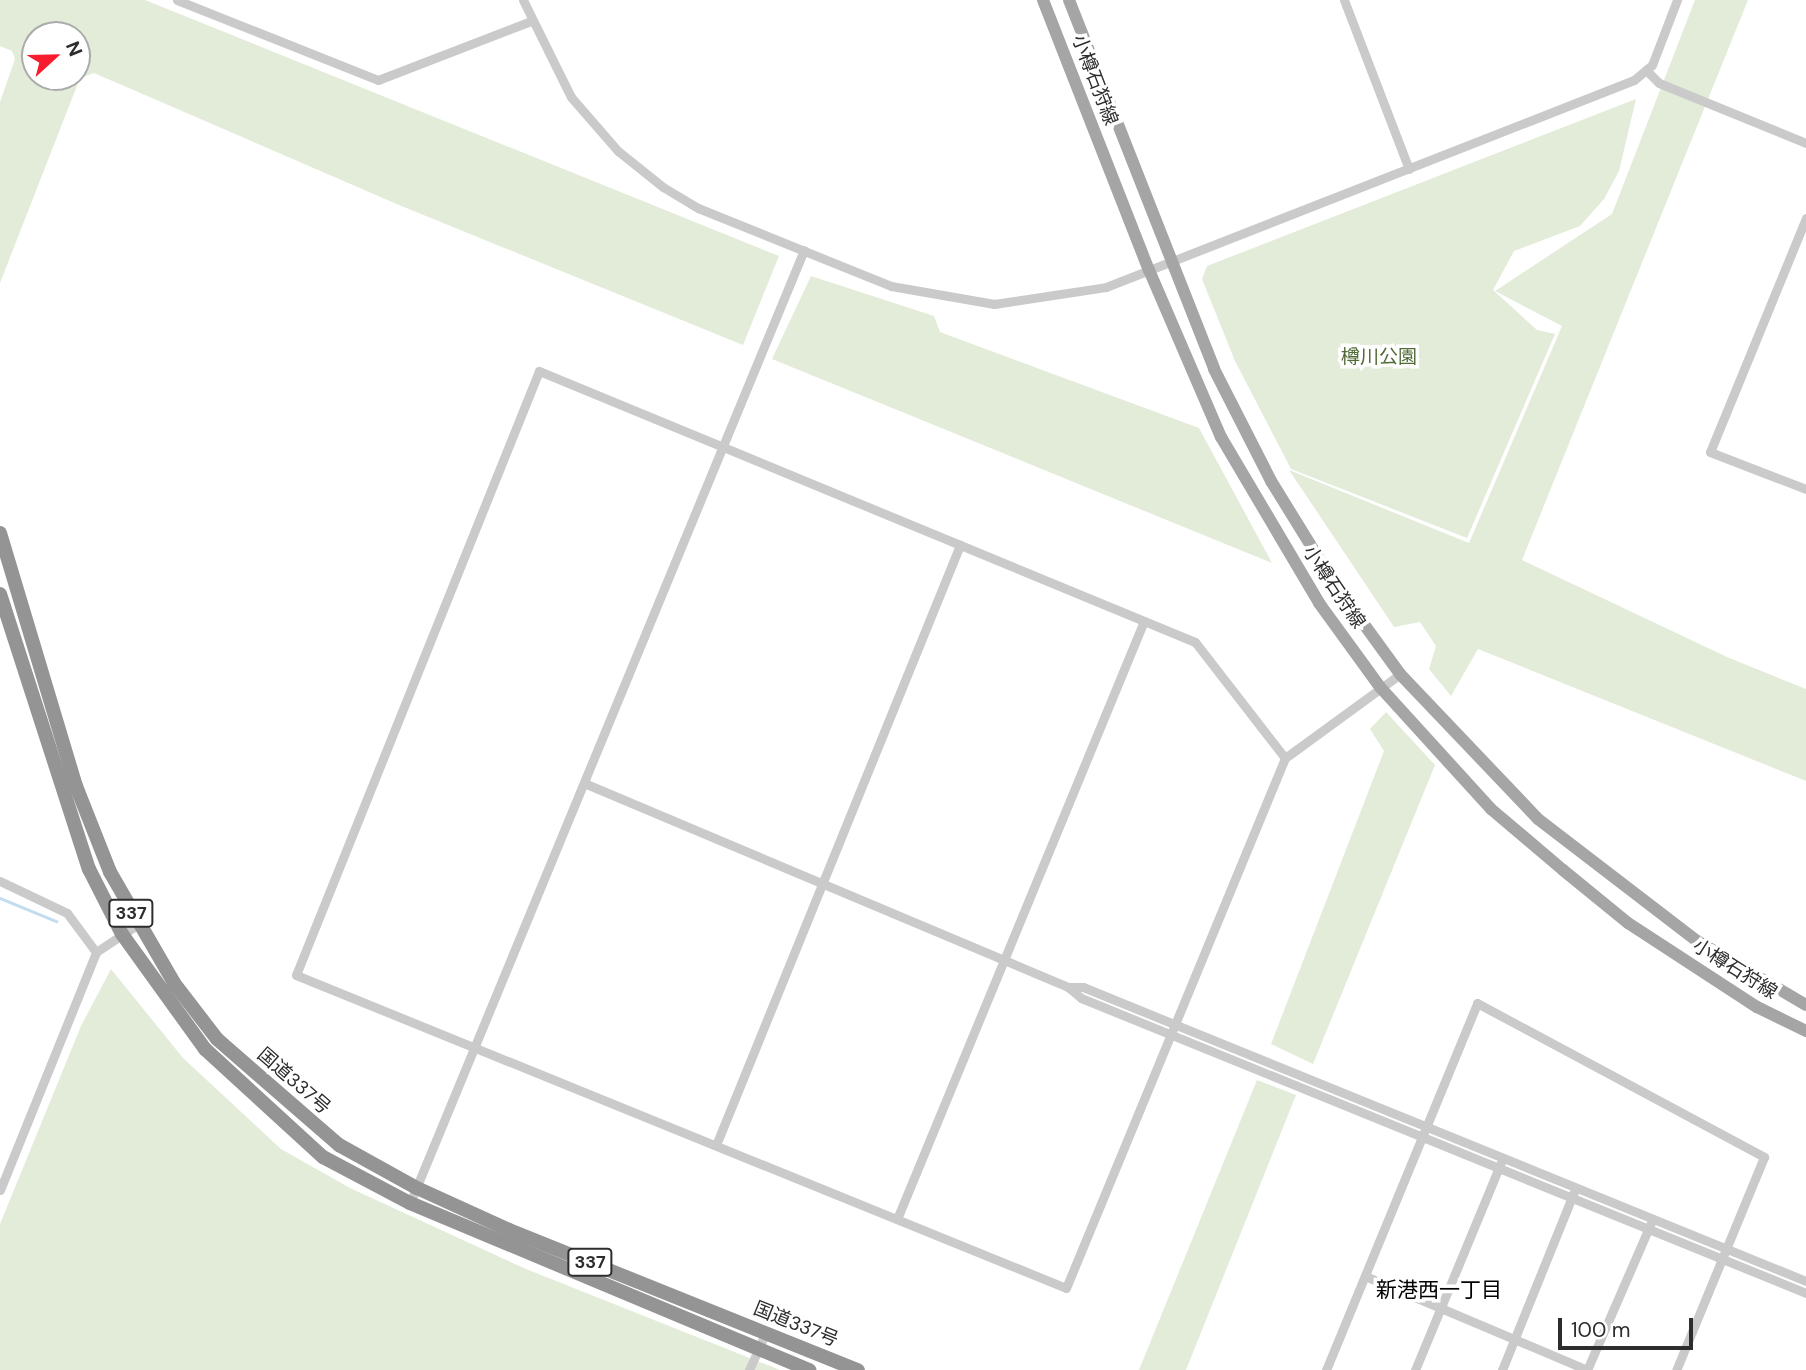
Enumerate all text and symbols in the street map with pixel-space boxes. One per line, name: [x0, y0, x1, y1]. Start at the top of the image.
north arrow: [21, 21, 91, 91]
street label: 小樽石狩線: [1067, 32, 1123, 128]
text: N: [60, 38, 88, 60]
park label: 樽川公園: [1341, 346, 1417, 368]
street label: 小樽石狩線: [1298, 541, 1370, 633]
road number: 337: [108, 898, 154, 928]
street label: 小樽石狩線: [1689, 934, 1781, 1004]
street label: 国道337号: [253, 1043, 335, 1119]
road number: 337: [567, 1247, 613, 1276]
district label: 新港西一丁目: [1376, 1277, 1502, 1303]
street label: 国道337号: [750, 1297, 842, 1351]
scale bar: [1561, 1304, 1696, 1348]
text: 100 m: [1571, 1316, 1631, 1344]

